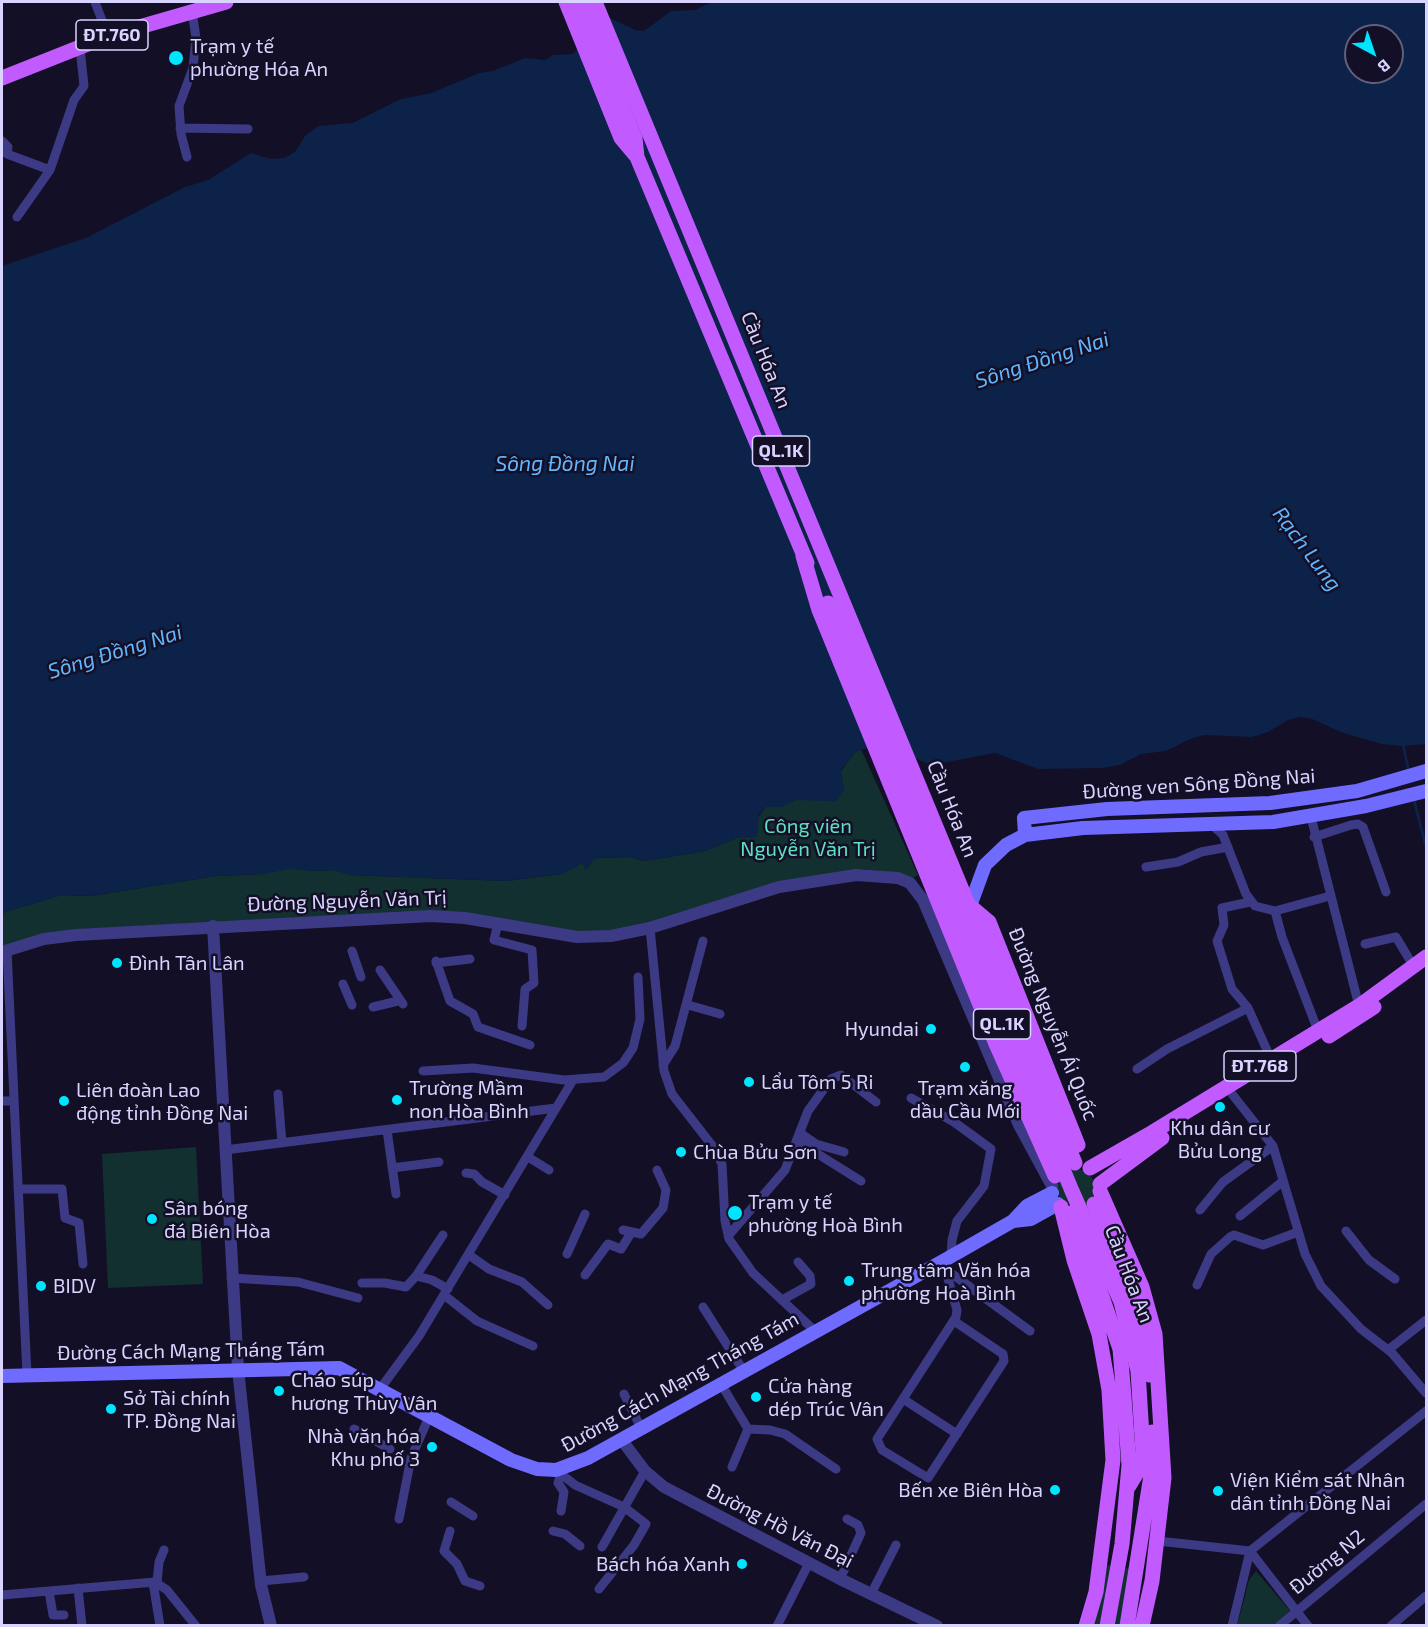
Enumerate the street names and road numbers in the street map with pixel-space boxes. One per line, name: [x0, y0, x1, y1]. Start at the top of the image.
road number: ĐT.760: [76, 20, 148, 50]
street label: Cầu Hóa An: [736, 308, 796, 412]
road number: QL.1K: [752, 436, 810, 466]
street label: Cầu Hóa An: [922, 757, 982, 861]
street label: Đường ven Sông Đồng Nai: [1082, 764, 1316, 804]
street label: Đường Nguyễn Văn Trị: [247, 886, 447, 916]
street label: Đường Nguyễn Ái Quốc: [1003, 924, 1103, 1124]
road number: QL.1K: [974, 1009, 1030, 1039]
road number: ĐT.768: [1224, 1051, 1296, 1081]
street label: Cầu Hóa An: [1099, 1222, 1159, 1326]
street label: Đường Cách Mạng Tháng Tám: [557, 1307, 803, 1457]
street label: Đường Cách Mạng Tháng Tám: [57, 1337, 325, 1365]
street label: Đường Hồ Văn Đại: [703, 1479, 857, 1573]
street label: Đường N2: [1285, 1525, 1369, 1599]

